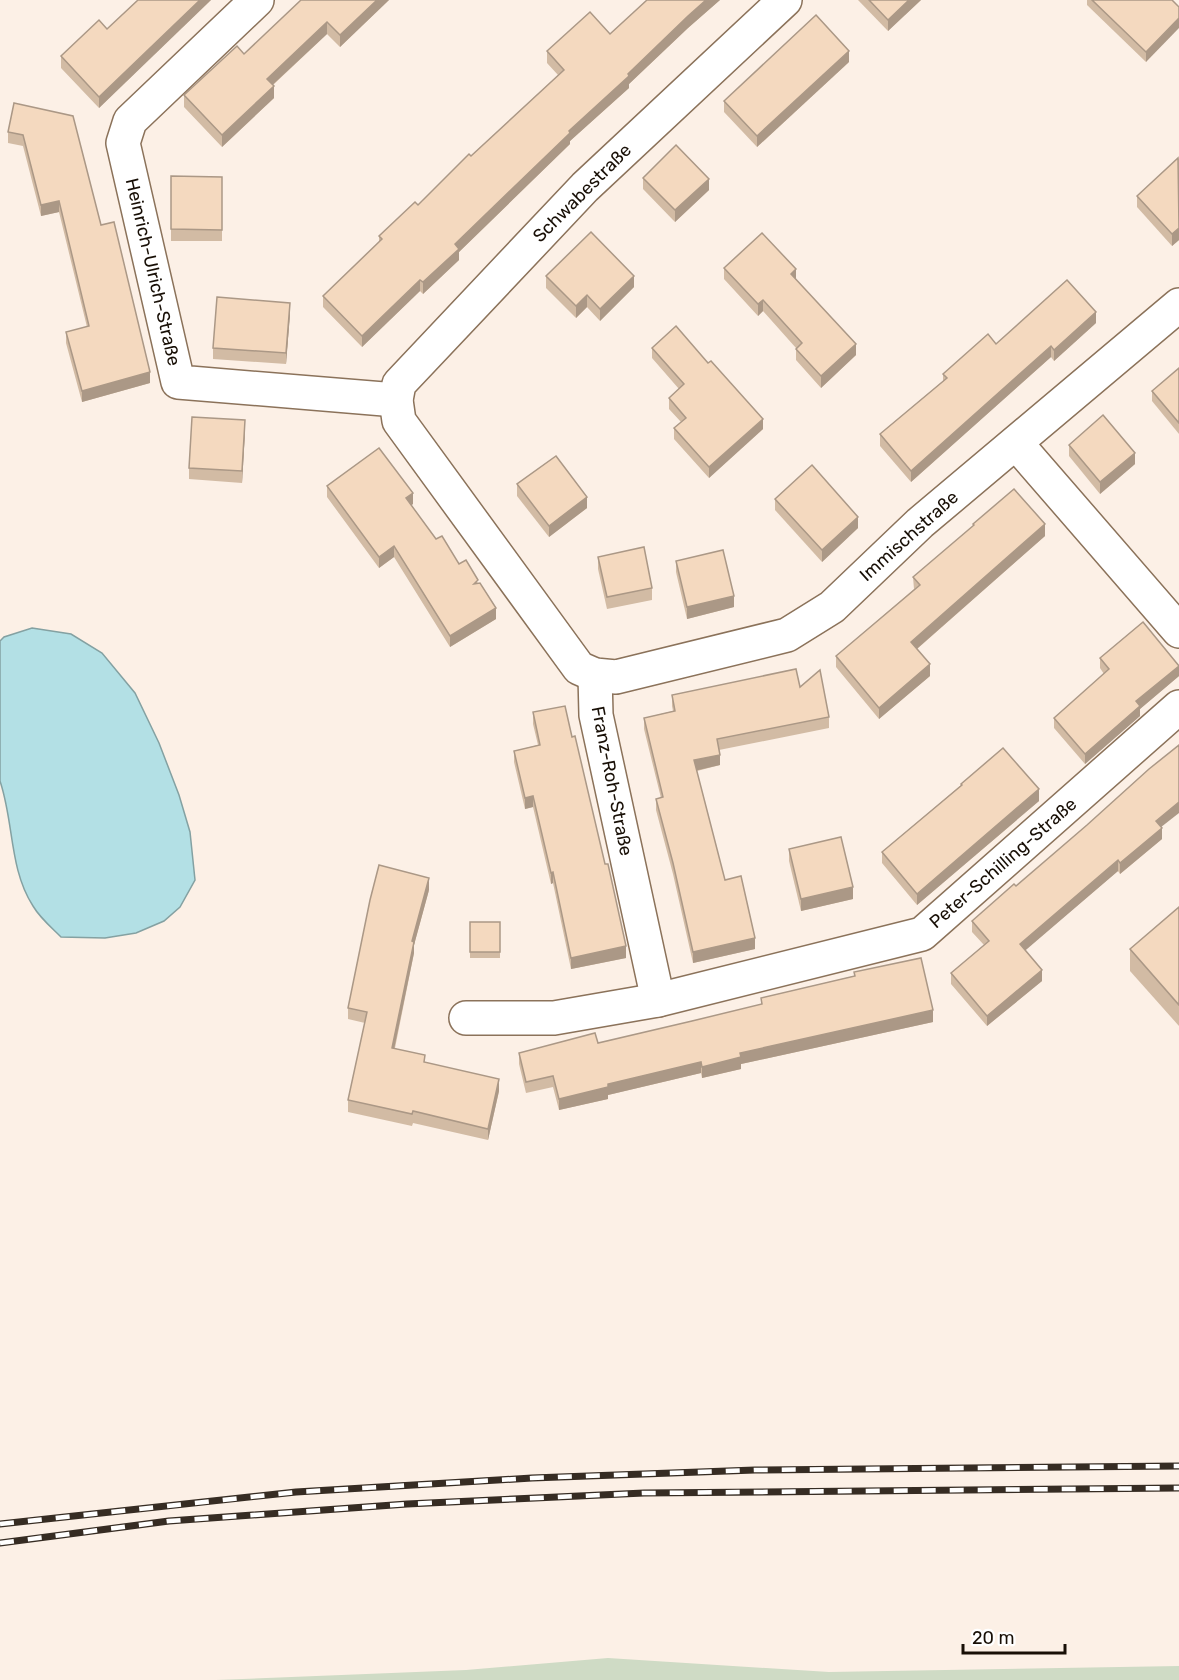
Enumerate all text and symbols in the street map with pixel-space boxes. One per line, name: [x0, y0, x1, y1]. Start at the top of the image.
street label: Schwabestraße: [528, 139, 636, 247]
street label: Heinrich-Ulrich-Straße: [121, 176, 185, 368]
street label: Immischstraße: [855, 486, 963, 586]
street label: Franz-Roh-Straße: [587, 704, 637, 858]
street label: Peter-Schilling-Straße: [925, 793, 1081, 933]
scale bar: [963, 1617, 1065, 1655]
text: 20 m: [972, 1627, 1014, 1649]

